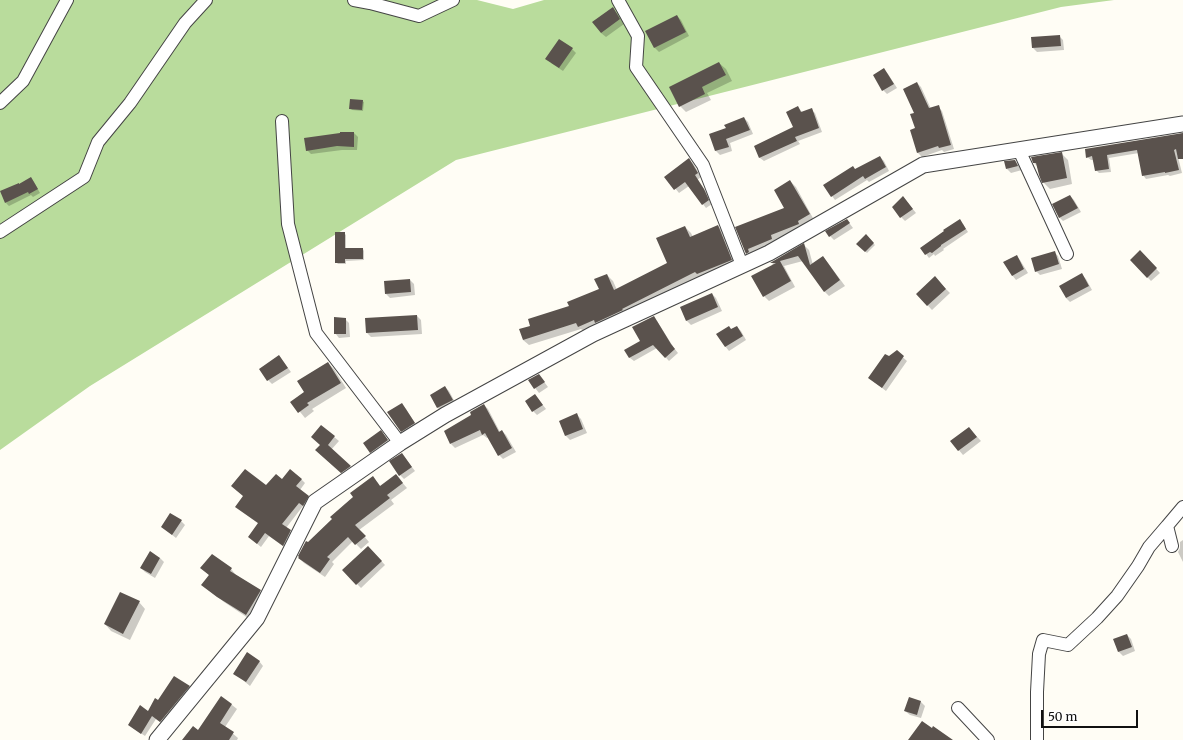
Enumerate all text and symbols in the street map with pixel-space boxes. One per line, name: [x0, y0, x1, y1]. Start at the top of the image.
scale bar: [1043, 702, 1140, 728]
text: 50 m: [1048, 709, 1077, 724]

